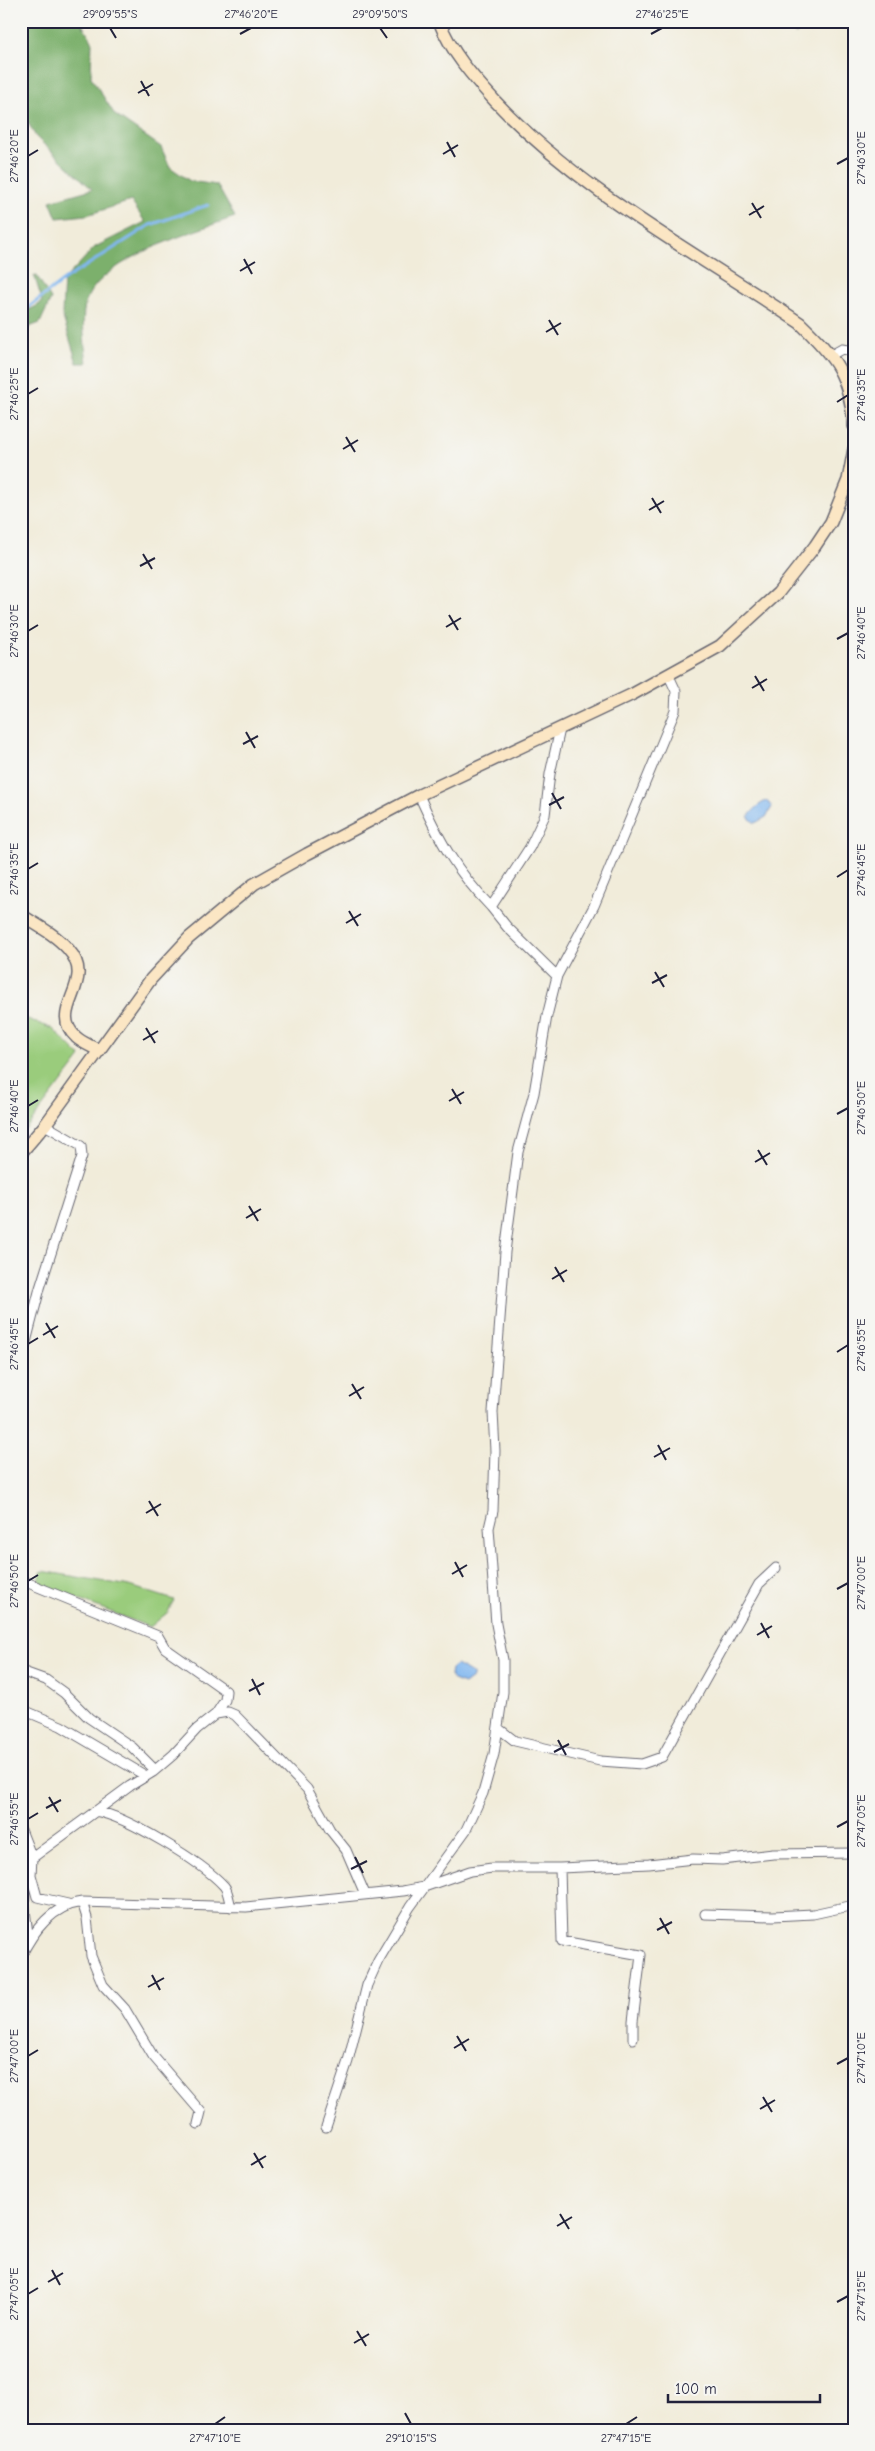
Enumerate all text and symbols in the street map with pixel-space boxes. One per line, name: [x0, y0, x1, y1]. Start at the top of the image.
text: 29°09'55"S: [83, 7, 138, 21]
text: 27°46'20"E: [224, 7, 278, 21]
text: 29°09'50"S: [352, 7, 408, 21]
text: 27°46'25"E: [636, 7, 688, 21]
text: 27°46'20"E: [7, 129, 21, 183]
text: 27°46'30"E: [854, 131, 868, 185]
text: 27°46'25"E: [7, 368, 21, 420]
text: 27°46'35"E: [854, 369, 868, 421]
text: 27°46'30"E: [7, 604, 21, 658]
text: 27°46'40"E: [854, 606, 868, 660]
text: 27°46'35"E: [7, 843, 21, 895]
text: 27°46'45"E: [854, 844, 868, 896]
text: 27°46'40"E: [7, 1079, 21, 1133]
text: 27°46'50"E: [854, 1081, 868, 1135]
text: 27°46'45"E: [7, 1318, 21, 1370]
text: 27°46'55"E: [854, 1318, 868, 1372]
text: 27°46'50"E: [7, 1554, 21, 1608]
text: 27°47'00"E: [854, 1556, 868, 1610]
text: 27°46'55"E: [7, 1792, 21, 1846]
text: 27°47'05"E: [854, 1794, 868, 1848]
text: 27°47'00"E: [7, 2029, 21, 2083]
text: 27°47'10"E: [854, 2032, 868, 2084]
text: 27°47'05"E: [7, 2267, 21, 2321]
text: 27°47'15"E: [854, 2271, 868, 2321]
scale bar: [668, 2371, 820, 2403]
text: 100 m: [675, 2380, 717, 2398]
text: 27°47'10"E: [189, 2431, 241, 2445]
text: 29°10'15"S: [385, 2431, 437, 2445]
text: 27°47'15"E: [601, 2431, 651, 2445]

